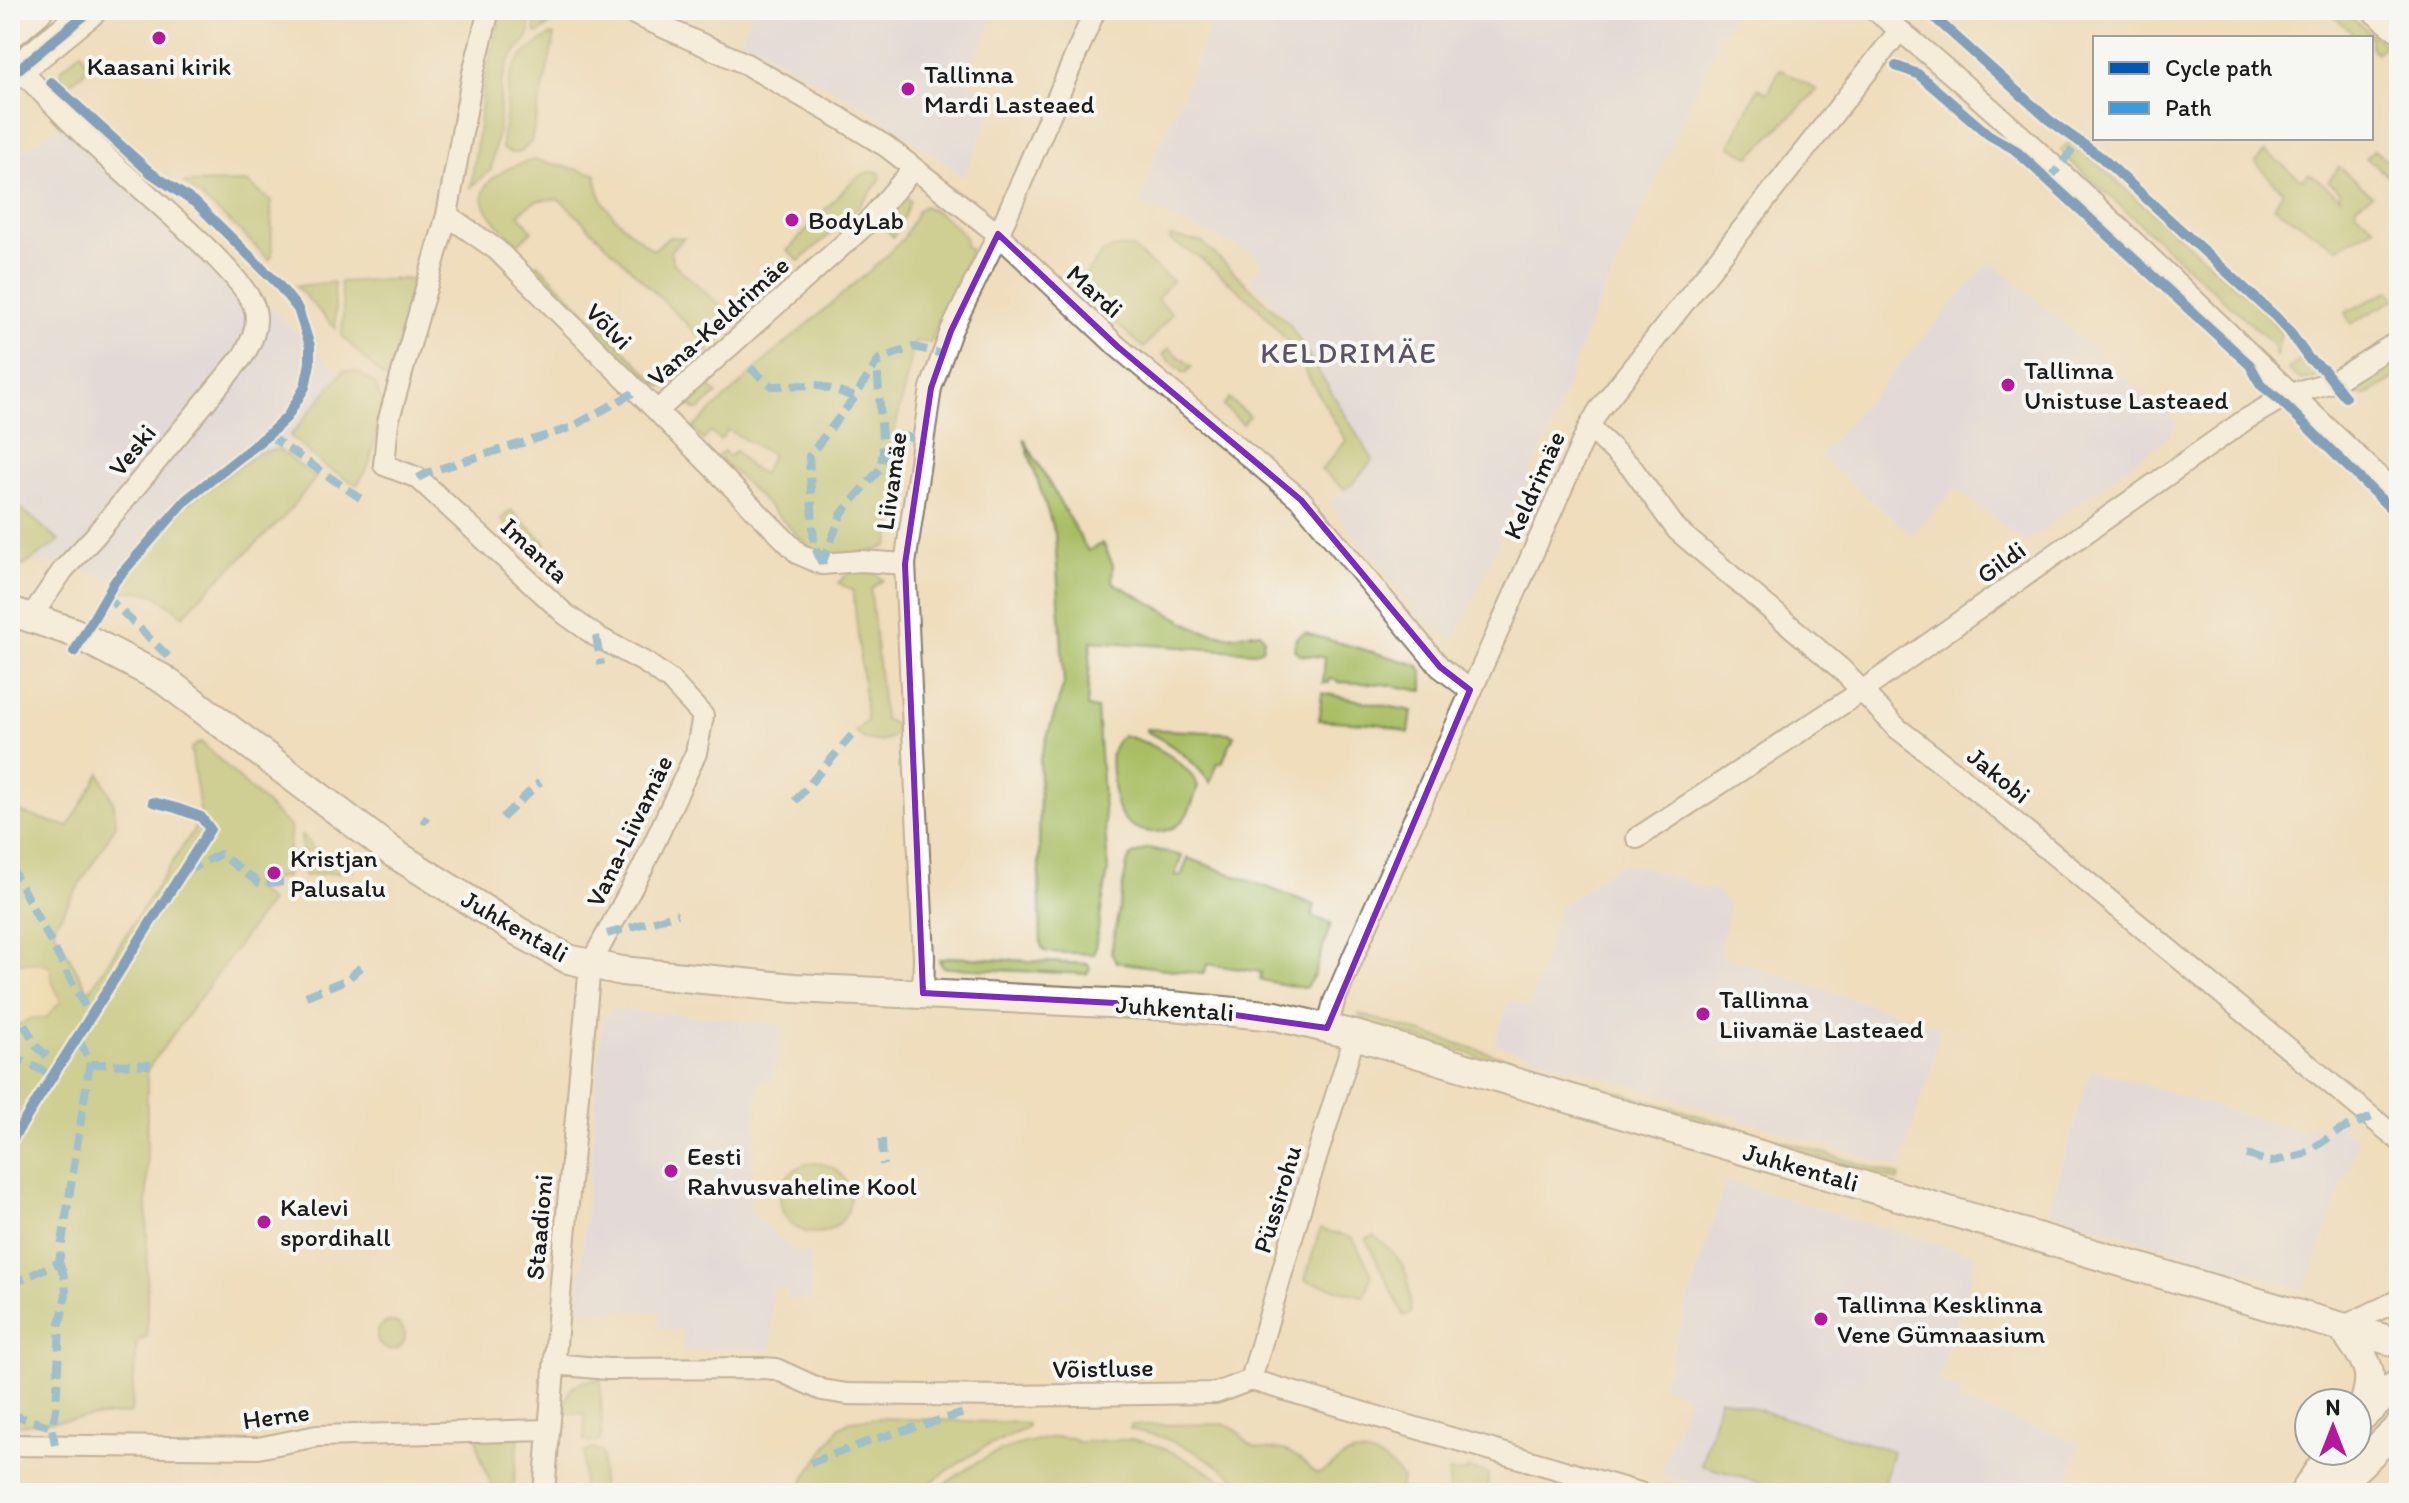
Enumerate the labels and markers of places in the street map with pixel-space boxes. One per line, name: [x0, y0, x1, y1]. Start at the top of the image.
marker: Kaasani kirik: [150, 29, 168, 47]
place label: Kaasani kirik: [87, 50, 231, 82]
place label: Tallinna Mardi Lasteaed: [924, 58, 1095, 120]
marker: Tallinna Mardi Lasteaed: [899, 80, 917, 98]
place label: BodyLab: [808, 204, 904, 236]
marker: BodyLab: [783, 211, 801, 229]
place label: Tallinna Unistuse Lasteaed: [2024, 354, 2229, 416]
marker: Tallinna Unistuse Lasteaed: [1999, 376, 2017, 394]
place label: Kristjan Palusalu: [290, 842, 386, 904]
marker: Kristjan Palusalu: [265, 864, 283, 882]
place label: Tallinna Liivamäe Lasteaed: [1719, 983, 1924, 1045]
marker: Tallinna Liivamäe Lasteaed: [1694, 1005, 1712, 1023]
place label: Eesti Rahvusvaheline Kool: [687, 1140, 917, 1202]
marker: Eesti Rahvusvaheline Kool: [662, 1162, 680, 1180]
place label: Kalevi spordihall: [280, 1191, 391, 1253]
marker: Kalevi spordihall: [255, 1213, 273, 1231]
place label: Tallinna Kesklinna Vene Gümnaasium: [1837, 1288, 2045, 1350]
marker: Tallinna Kesklinna Vene Gümnaasium: [1812, 1310, 1830, 1328]

